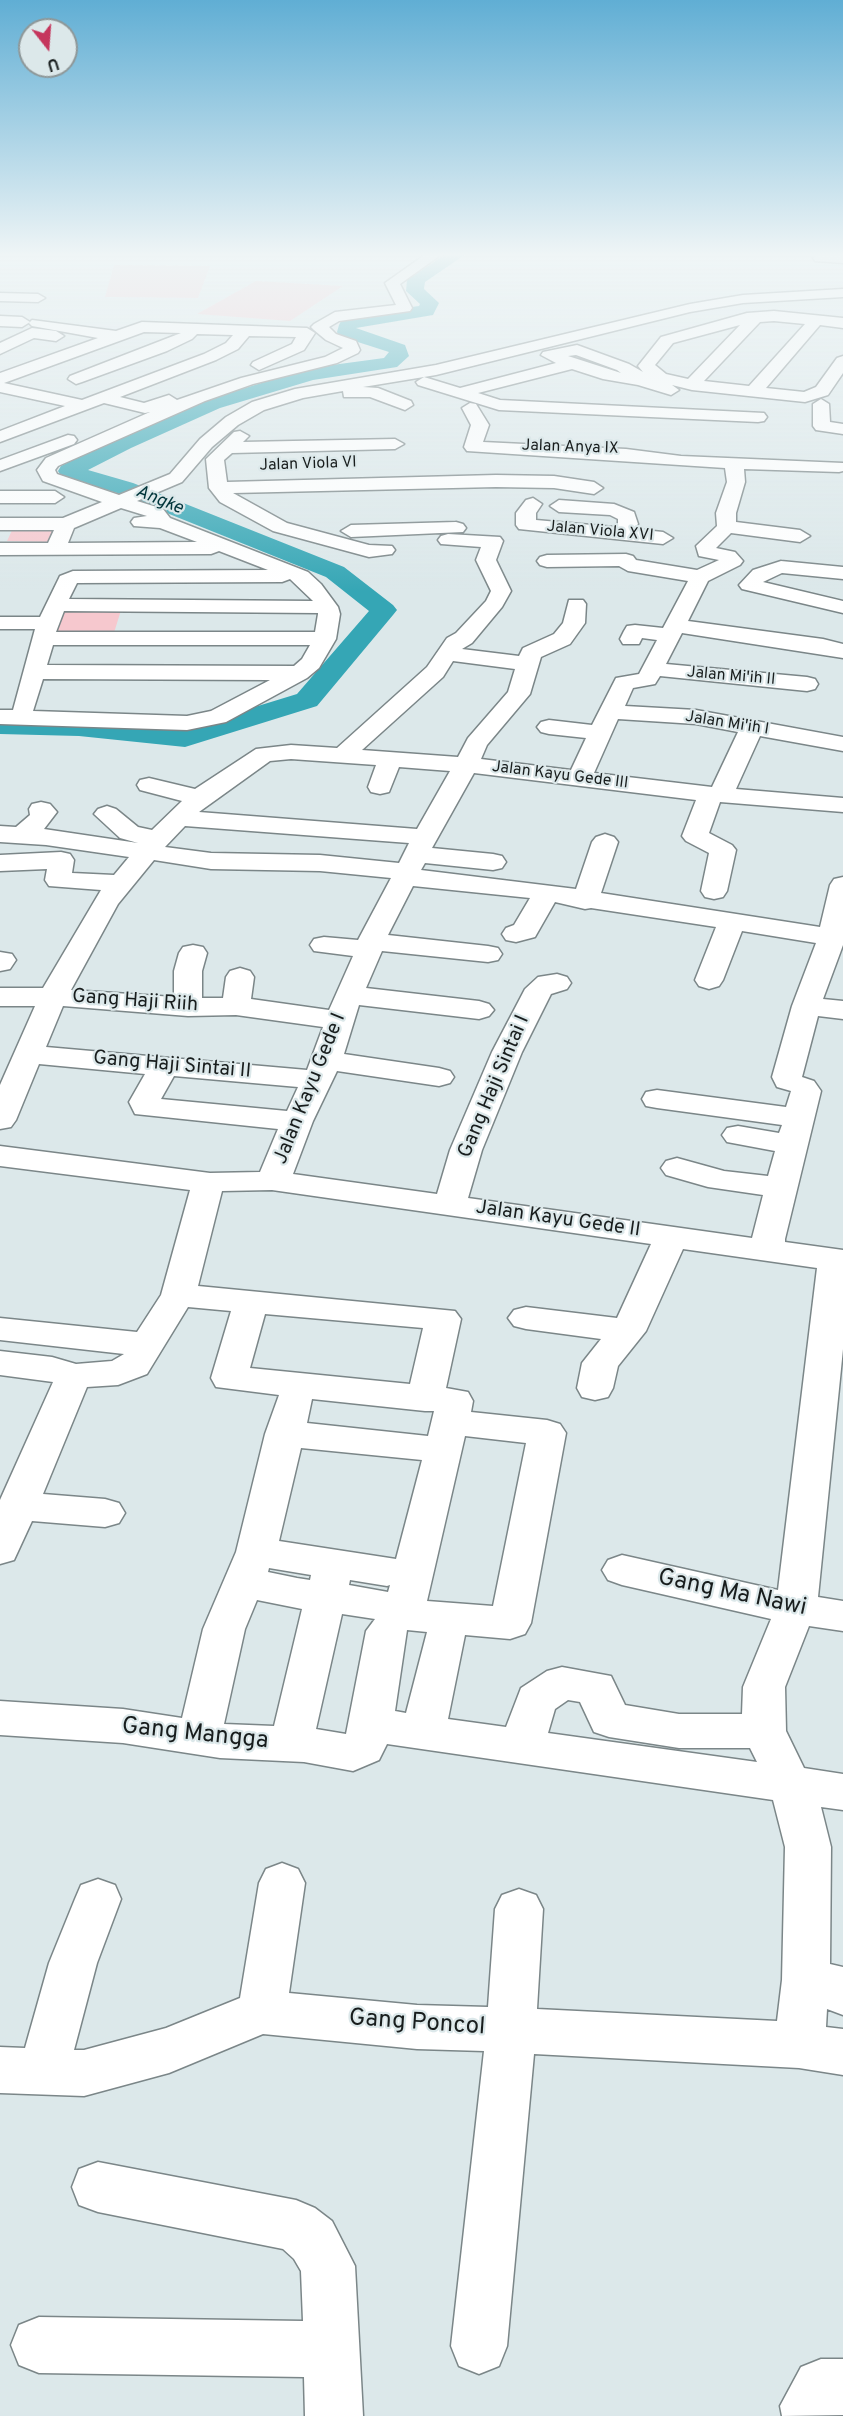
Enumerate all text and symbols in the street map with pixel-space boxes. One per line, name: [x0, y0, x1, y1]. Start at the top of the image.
north arrow: [18, 18, 78, 78]
text: U: [44, 52, 61, 75]
street label: Jalan Anya IX: [521, 437, 619, 459]
street label: Jalan Viola VI: [259, 454, 357, 476]
water label: Angke: [132, 482, 186, 520]
street label: Jalan Viola XVI: [546, 518, 654, 546]
street label: Jalan Mi'ih II: [686, 664, 776, 690]
street label: Jalan Mi'ih I: [684, 708, 770, 740]
street label: Jalan Kayu Gede III: [491, 758, 629, 794]
street label: Gang Haji Riih: [71, 986, 199, 1018]
street label: Jalan Kayu Gede I: [270, 1010, 352, 1168]
street label: Gang Haji Sintai I: [454, 1012, 536, 1162]
street label: Gang Haji Sintai II: [92, 1047, 252, 1085]
street label: Jalan Kayu Gede II: [474, 1197, 642, 1243]
street label: Gang Ma Nawi: [655, 1564, 809, 1624]
street label: Gang Mangga: [120, 1713, 270, 1757]
street label: Gang Poncol: [348, 2005, 486, 2043]

